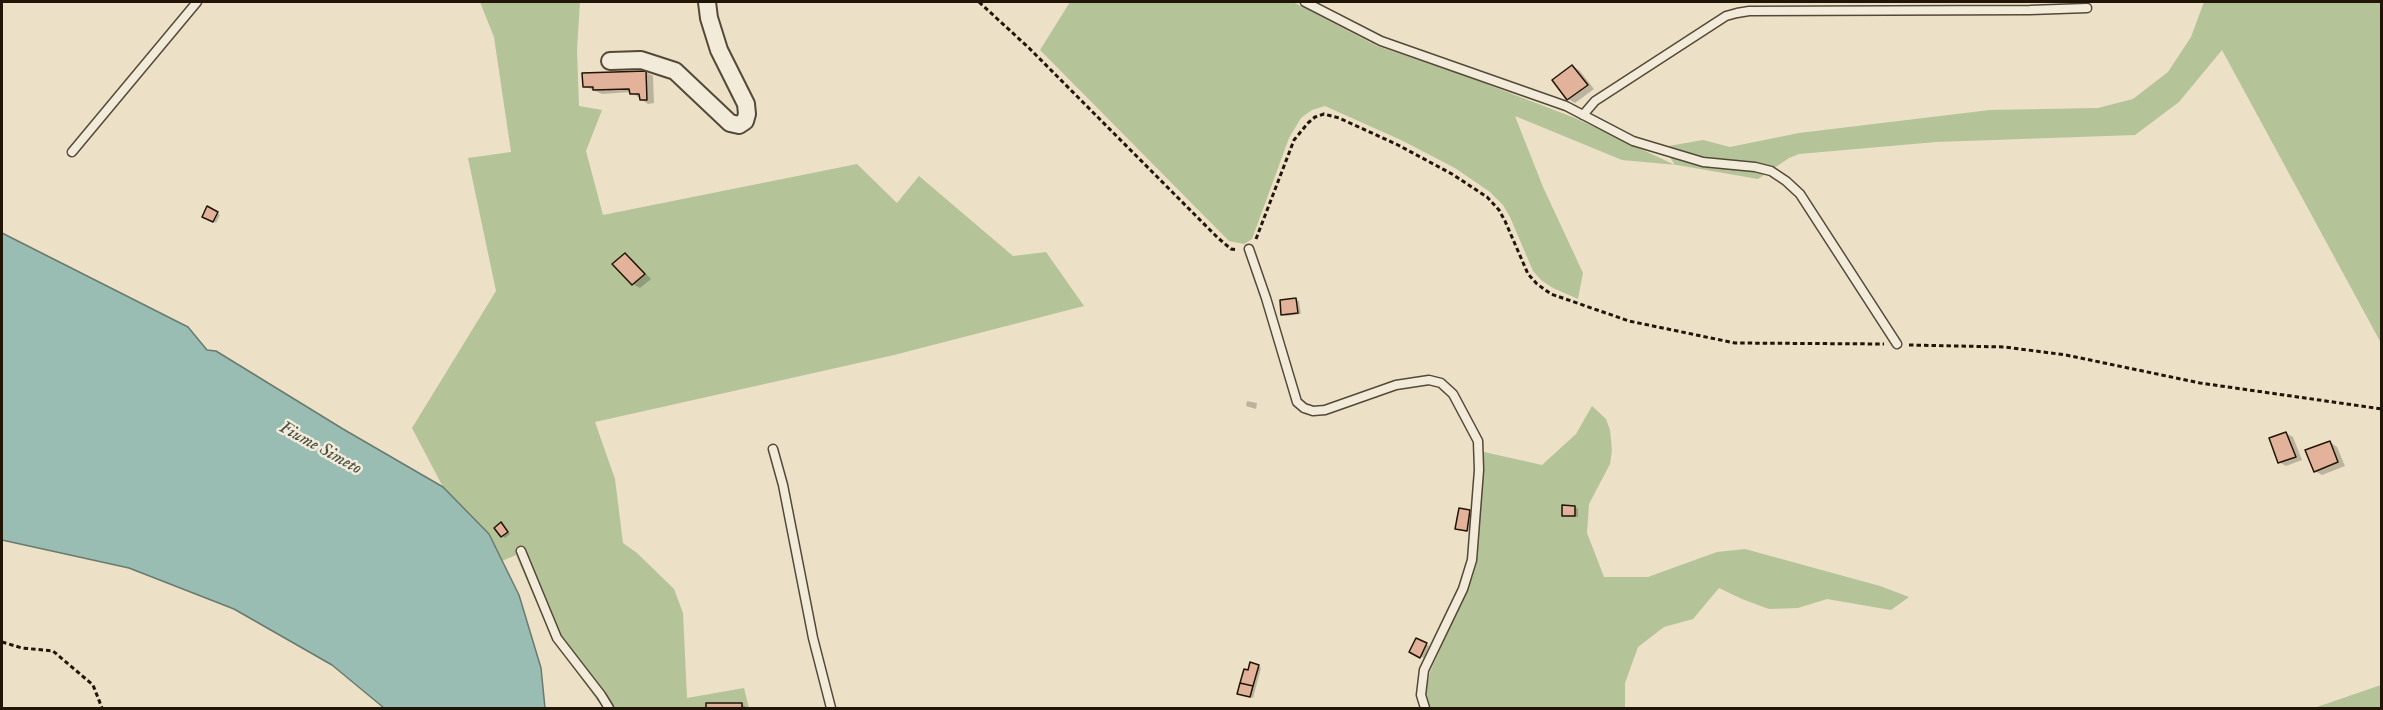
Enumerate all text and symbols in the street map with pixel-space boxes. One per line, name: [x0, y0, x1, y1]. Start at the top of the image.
water label: Fiume Simeto: [275, 418, 365, 480]

